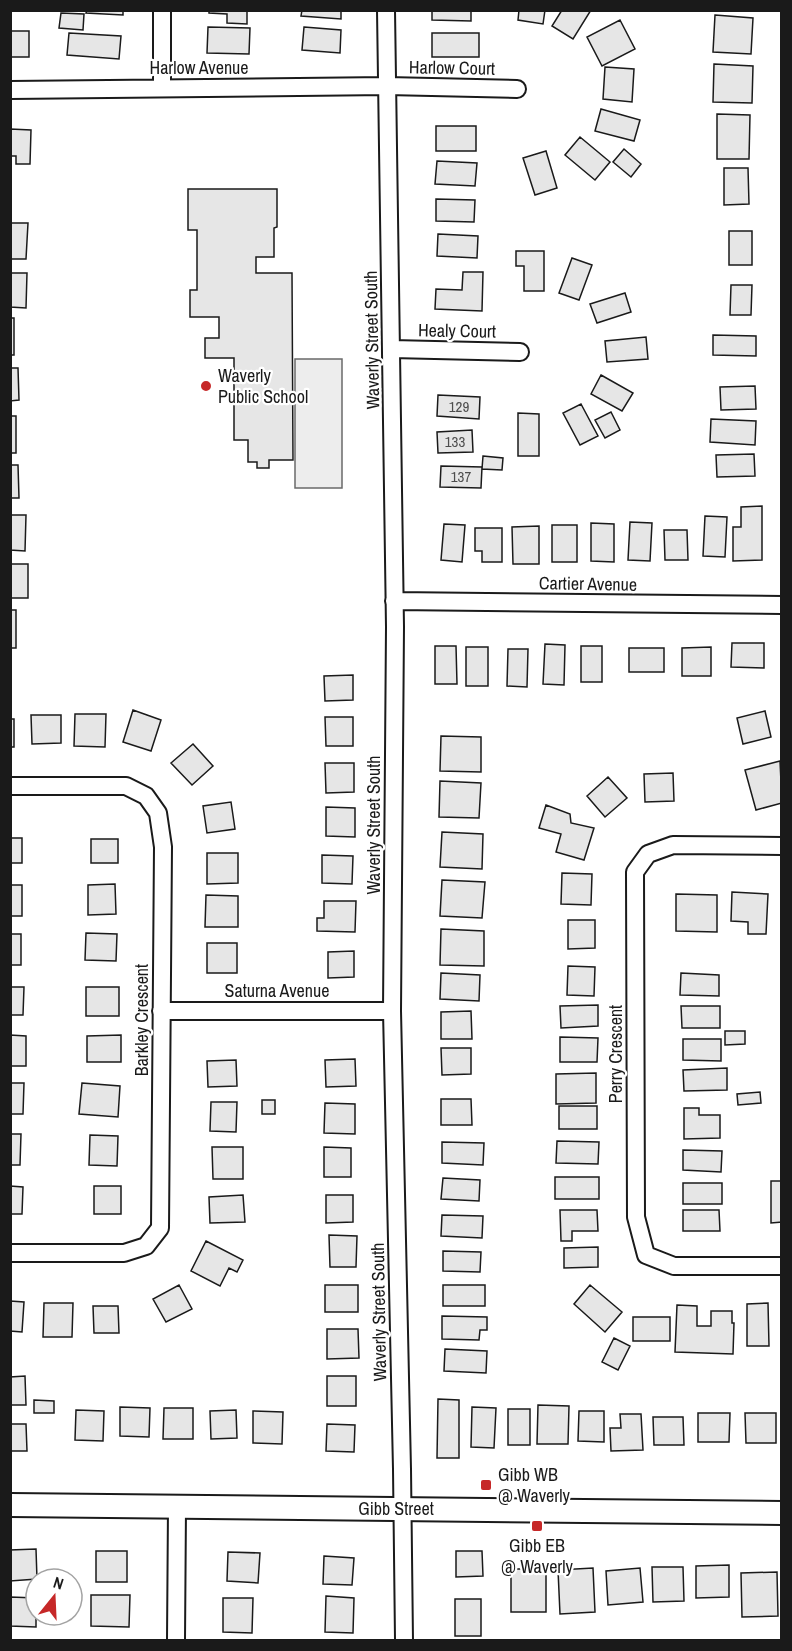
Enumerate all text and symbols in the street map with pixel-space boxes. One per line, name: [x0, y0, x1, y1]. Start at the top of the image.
street label: Harlow Court: [409, 54, 495, 81]
street label: Harlow Avenue: [149, 55, 249, 80]
street label: Waverly Street South: [358, 270, 385, 410]
street label: Healy Court: [418, 317, 496, 344]
place label: Waverly Public School: [218, 363, 308, 409]
marker: Waverly Public School: [199, 379, 213, 393]
house number: 129: [449, 396, 469, 417]
house number: 133: [445, 431, 465, 452]
house number: 137: [451, 466, 471, 487]
street label: Cartier Avenue: [539, 570, 637, 597]
street label: Waverly Street South: [361, 756, 386, 894]
street label: Barkley Crescent: [129, 964, 154, 1076]
street label: Saturna Avenue: [225, 978, 329, 1003]
street label: Perry Crescent: [603, 1005, 628, 1103]
street label: Waverly Street South: [365, 1242, 392, 1382]
place label: Gibb WB @ Waverly: [498, 1462, 570, 1508]
marker: Gibb WB @ Waverly: [479, 1478, 493, 1492]
street label: Gibb Street: [358, 1496, 434, 1521]
marker: Gibb EB @ Waverly: [530, 1519, 544, 1533]
place label: Gibb EB @ Waverly: [501, 1533, 574, 1579]
north arrow: [24, 1567, 84, 1627]
text: N: [51, 1571, 67, 1595]

